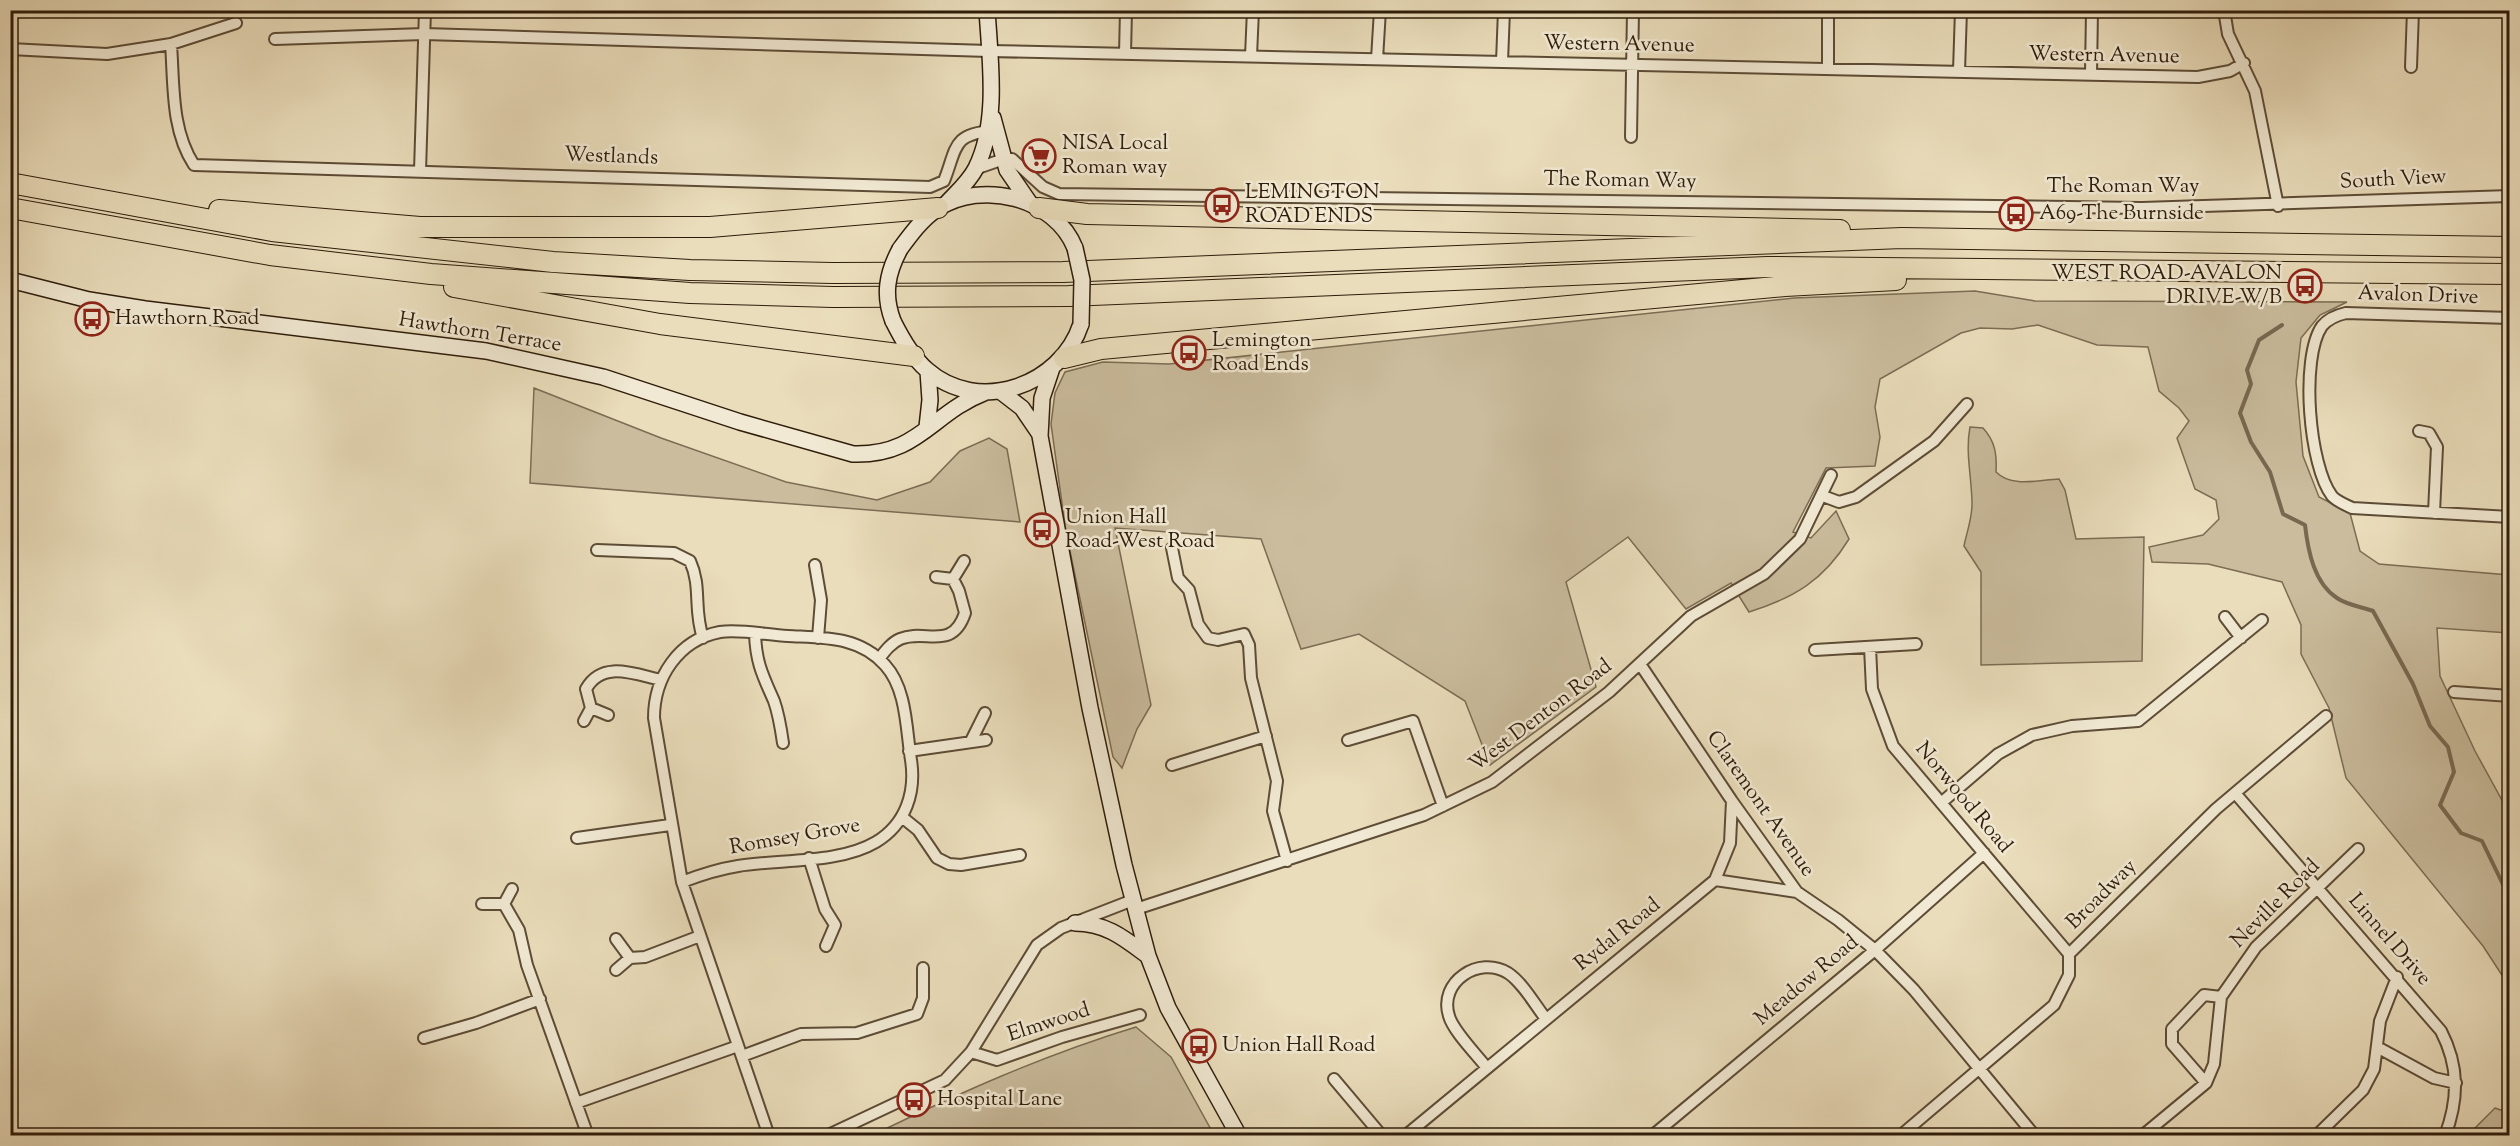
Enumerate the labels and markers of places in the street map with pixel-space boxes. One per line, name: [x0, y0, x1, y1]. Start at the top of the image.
place label: NISA Local Roman way: [1062, 129, 1168, 183]
supermarket icon: NISA Local Roman way: [1021, 138, 1057, 174]
place label: LEMINGTON ROAD ENDS: [1245, 178, 1380, 232]
bus stop icon: LEMINGTON ROAD ENDS: [1204, 187, 1240, 223]
bus stop icon: A69-The Burnside: [1998, 196, 2034, 232]
place label: A69-The Burnside: [2039, 199, 2204, 229]
place label: WEST ROAD-AVALON DRIVE-W/B: [2051, 259, 2282, 313]
bus stop icon: WEST ROAD-AVALON DRIVE-W/B: [2287, 268, 2323, 304]
bus stop icon: Hawthorn Road: [74, 301, 110, 337]
place label: Hawthorn Road: [115, 304, 260, 334]
place label: Lemington Road Ends: [1212, 326, 1311, 380]
bus stop icon: Lemington Road Ends: [1171, 335, 1207, 371]
place label: Union Hall Road-West Road: [1065, 503, 1215, 557]
bus stop icon: Union Hall Road-West Road: [1024, 512, 1060, 548]
bus stop icon: Union Hall Road: [1181, 1028, 1217, 1064]
place label: Union Hall Road: [1222, 1031, 1376, 1061]
bus stop icon: Hospital Lane: [896, 1082, 932, 1118]
place label: Hospital Lane: [937, 1085, 1062, 1115]

